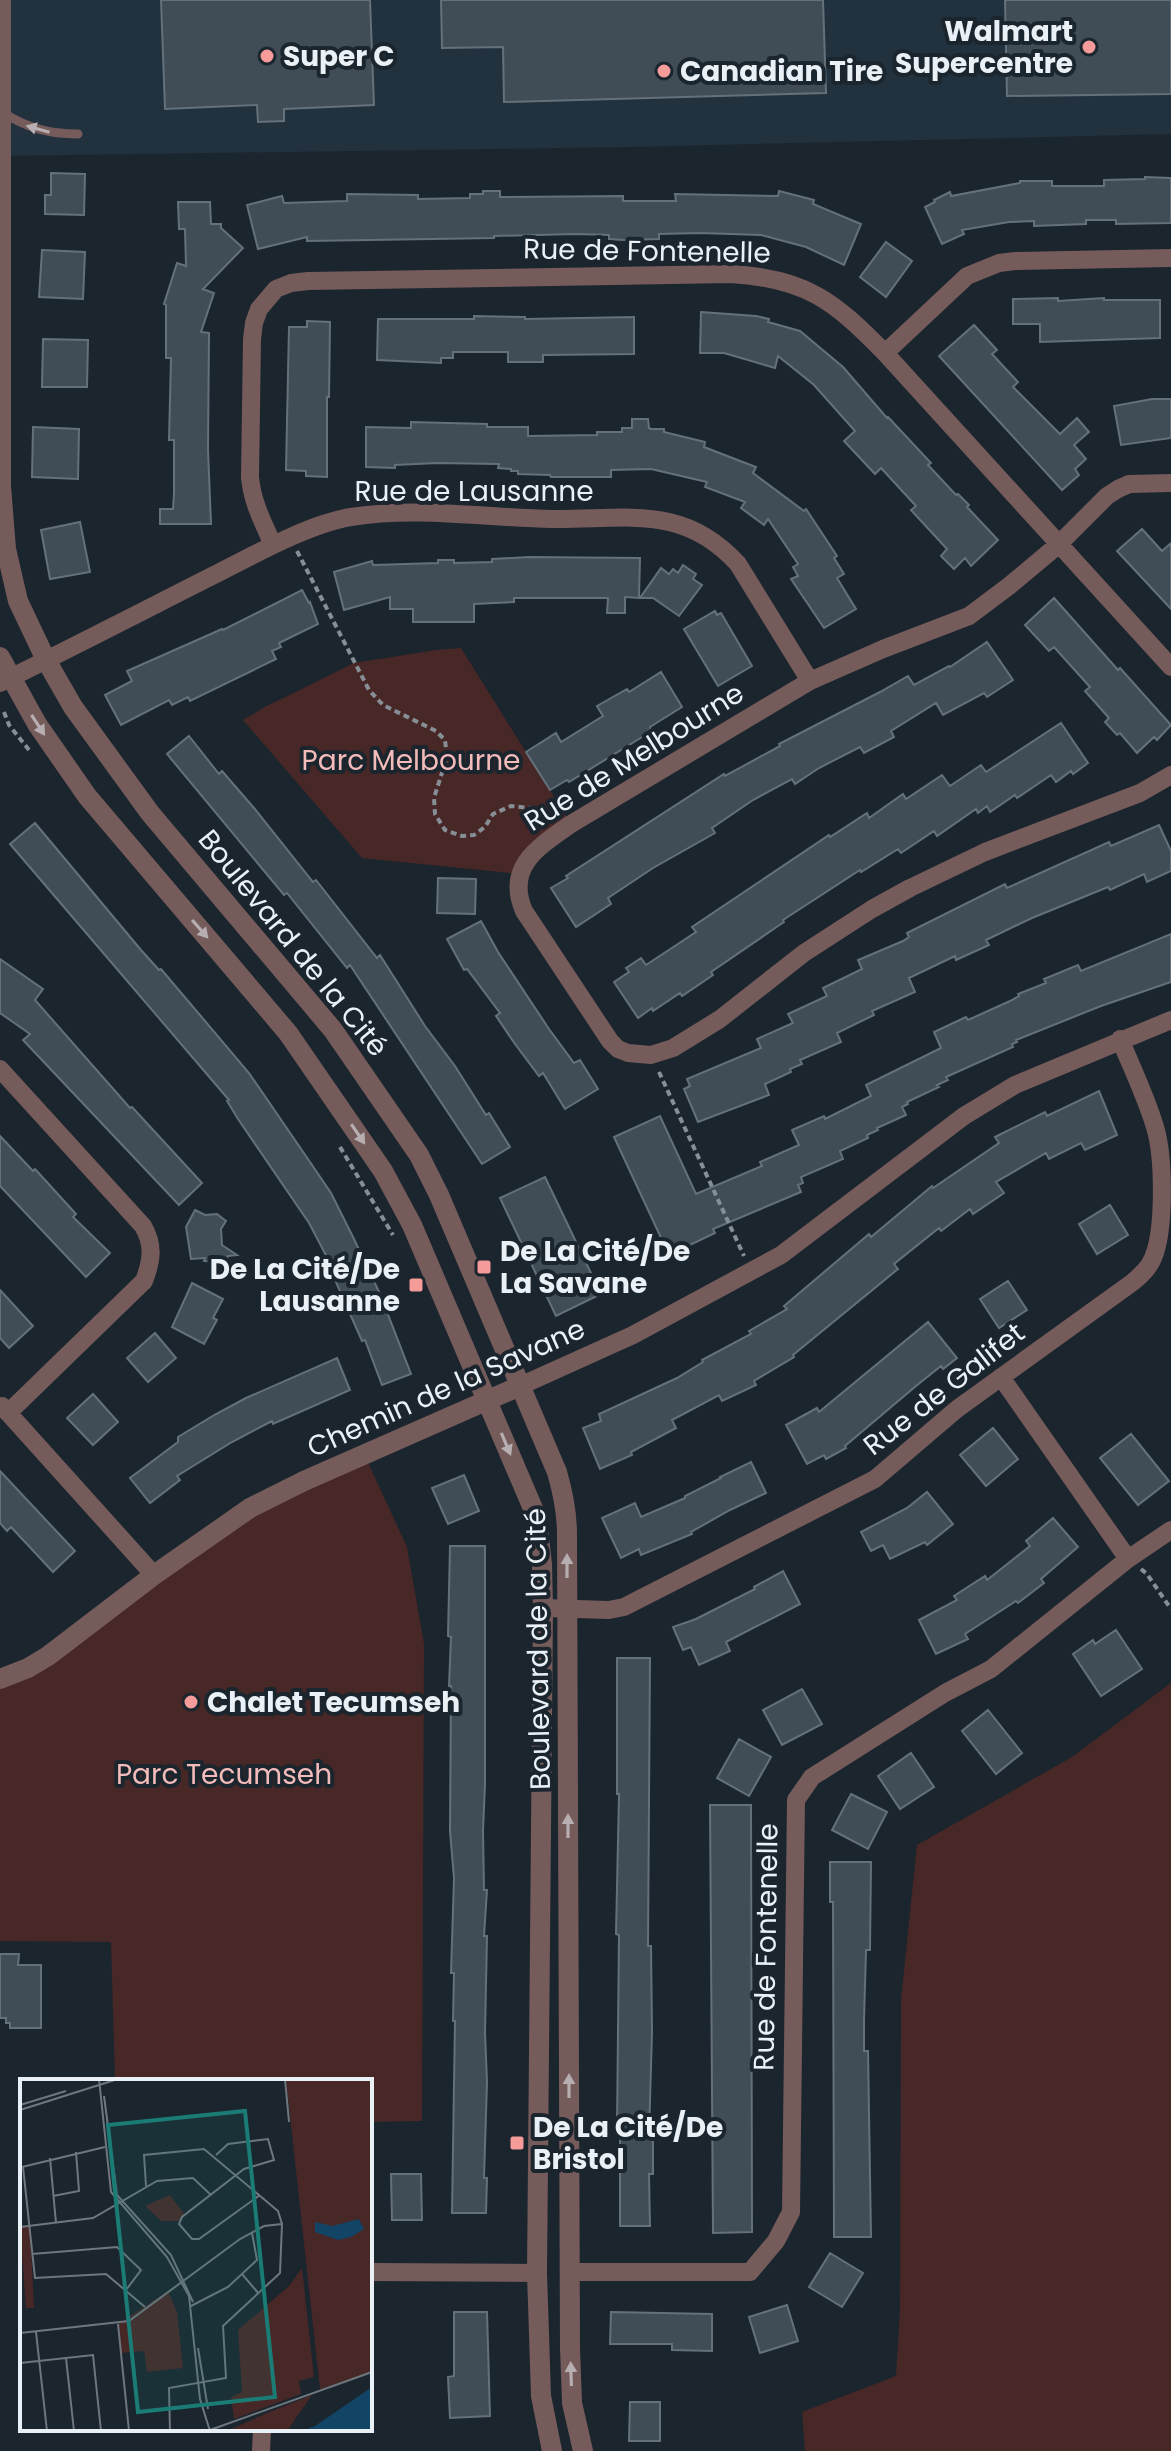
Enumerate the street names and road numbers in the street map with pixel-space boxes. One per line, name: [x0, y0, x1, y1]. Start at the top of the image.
street label: Rue de Fontenelle: [523, 229, 771, 273]
street label: Rue de Lausanne: [354, 472, 594, 511]
street label: Rue de Melbourne: [517, 674, 751, 840]
street label: Boulevard de la Cité: [189, 821, 397, 1065]
street label: Chemin de la Savane: [301, 1309, 591, 1467]
street label: Rue de Galifet: [855, 1314, 1033, 1464]
street label: Boulevard de la Cité: [516, 1508, 560, 1790]
street label: Rue de Fontenelle: [744, 1823, 788, 2071]

